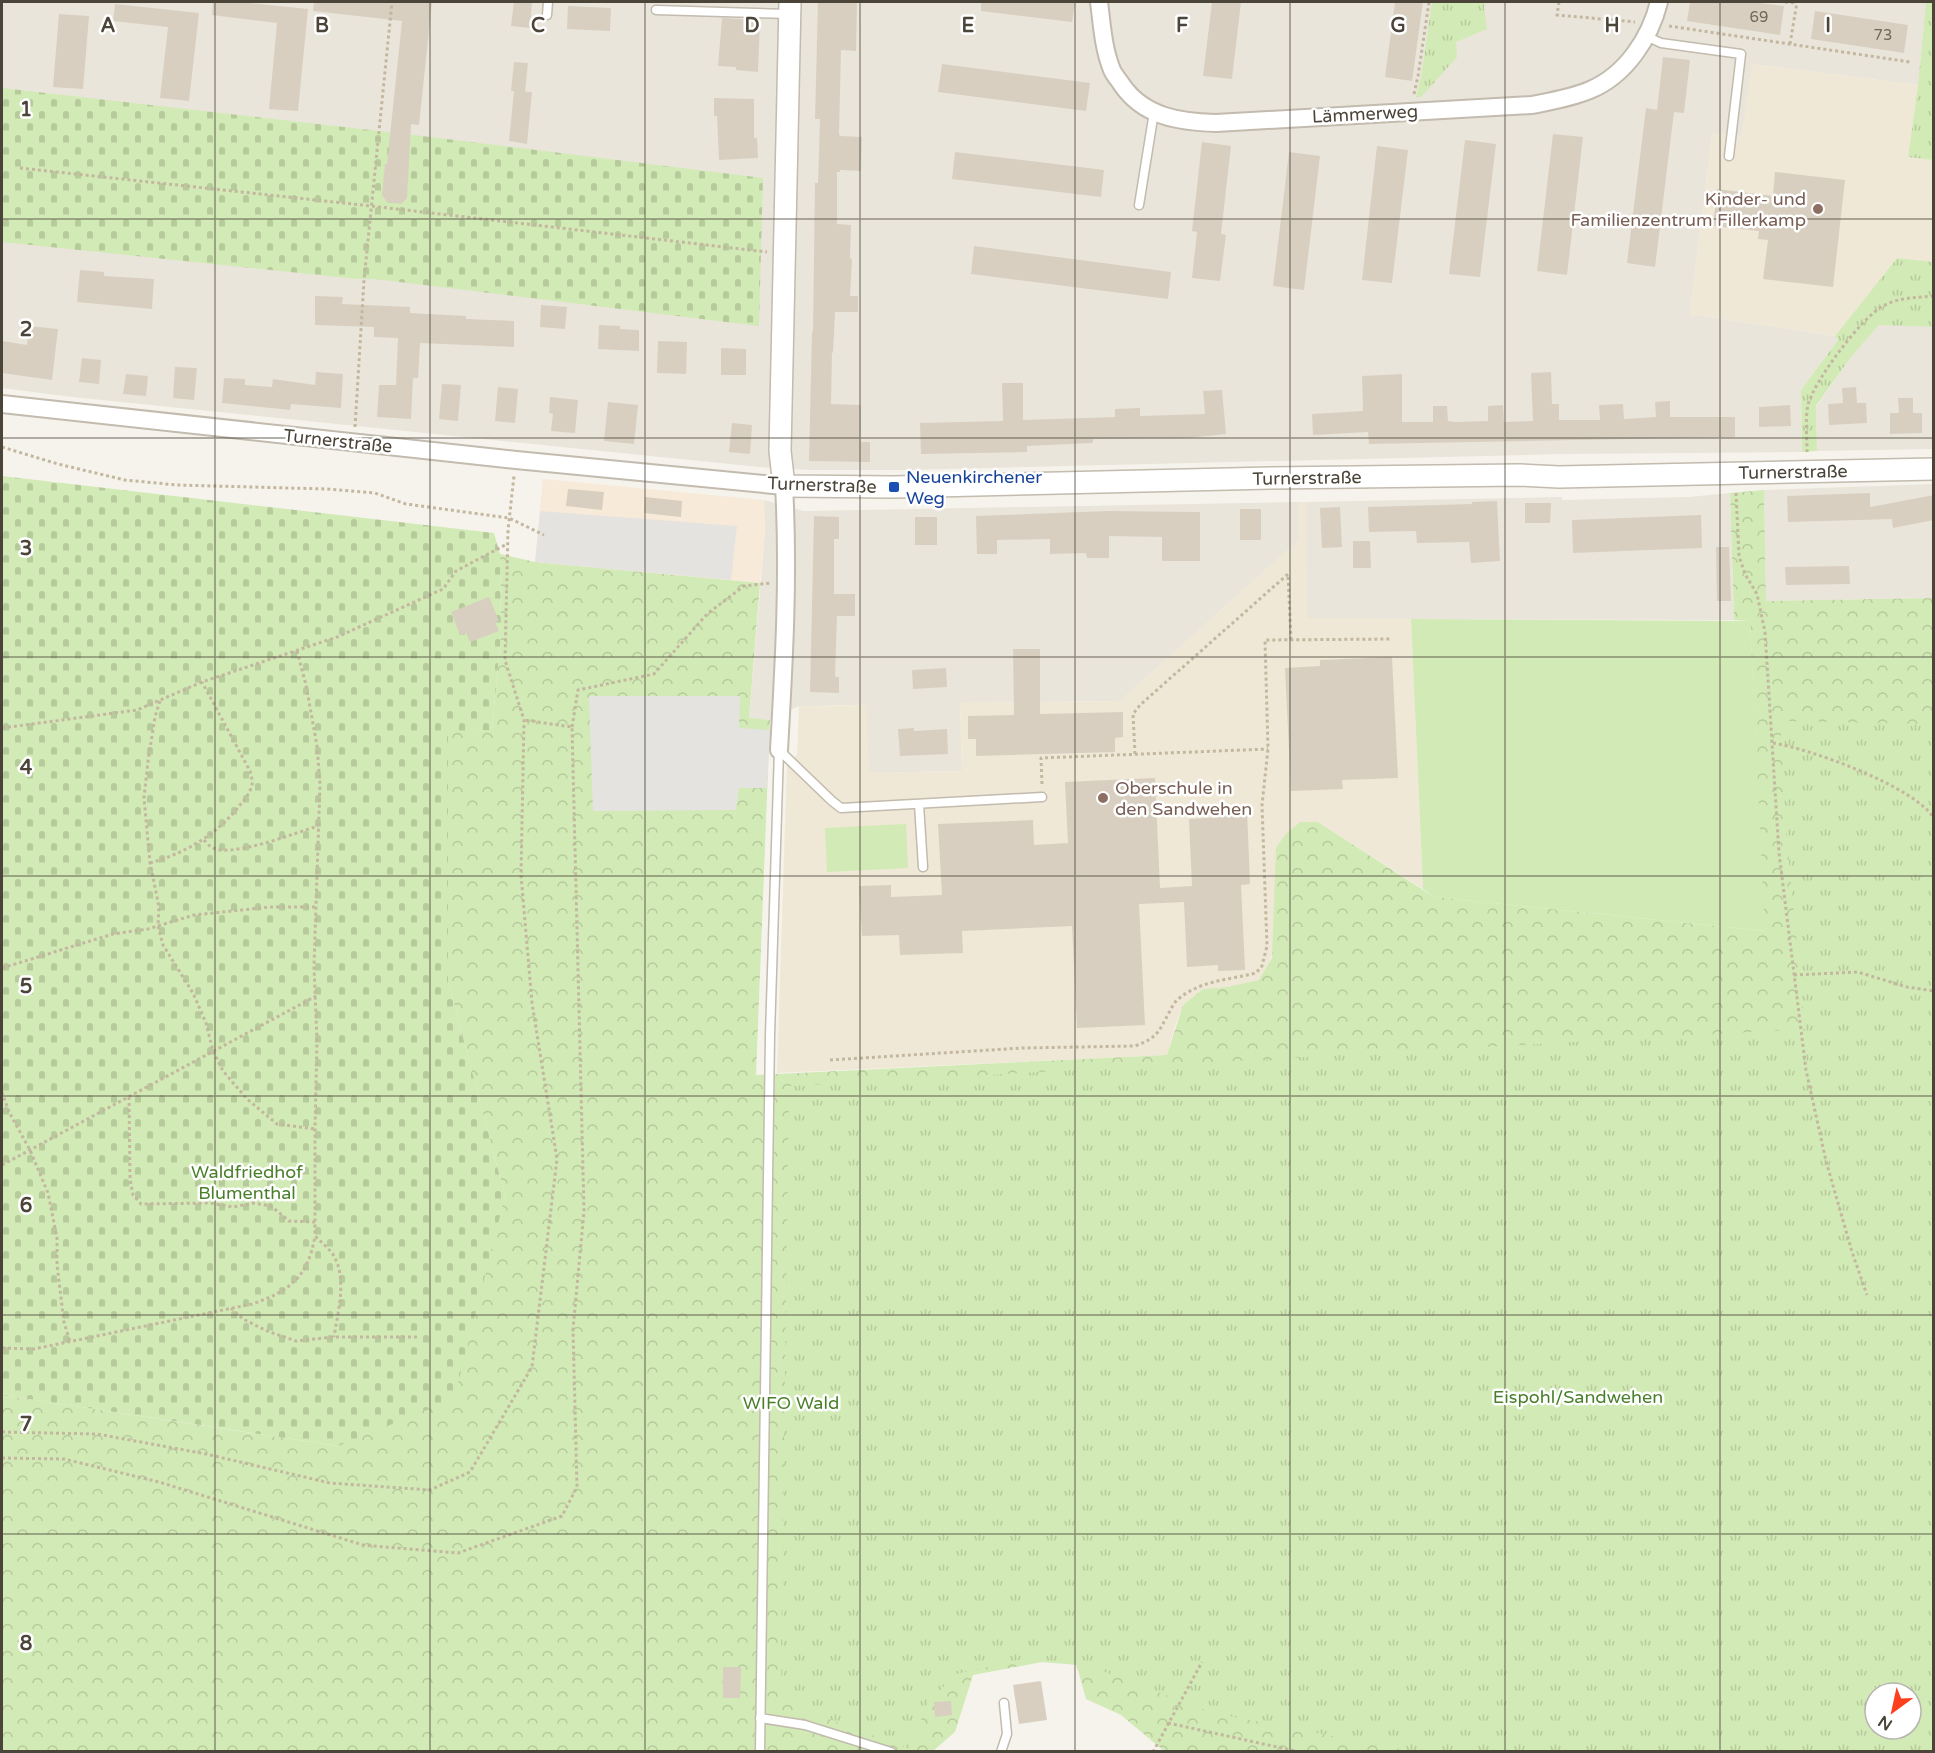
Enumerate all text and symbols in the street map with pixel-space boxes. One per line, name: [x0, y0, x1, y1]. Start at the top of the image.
house number: 69: [1750, 8, 1768, 26]
text: A: [101, 14, 116, 38]
text: B: [315, 14, 329, 38]
text: C: [531, 14, 545, 38]
text: D: [744, 14, 760, 38]
text: E: [962, 14, 975, 38]
text: F: [1176, 14, 1188, 38]
text: G: [1390, 14, 1406, 38]
text: H: [1604, 14, 1620, 38]
text: I: [1825, 14, 1831, 38]
house number: 73: [1874, 26, 1892, 44]
text: 1: [20, 98, 32, 122]
street label: Lämmerweg: [1311, 100, 1419, 128]
place label: Kinder- und Familienzentrum Fillerkamp: [1570, 188, 1806, 231]
marker: Kinder- und Familienzentrum Fillerkamp: [1811, 202, 1825, 216]
text: 2: [20, 318, 32, 342]
street label: Turnerstraße: [282, 424, 394, 458]
street label: Turnerstraße: [1738, 460, 1848, 484]
place label: Neuenkirchener Weg: [906, 466, 1042, 509]
street label: Turnerstraße: [1252, 466, 1362, 490]
street label: Turnerstraße: [767, 472, 877, 498]
marker: Neuenkirchener Weg: [887, 480, 901, 494]
text: 3: [20, 537, 32, 561]
text: 4: [20, 756, 33, 780]
place label: Oberschule in den Sandwehen: [1115, 777, 1252, 820]
marker: Oberschule in den Sandwehen: [1096, 791, 1110, 805]
text: 5: [20, 975, 32, 999]
park label: Waldfriedhof Blumenthal: [191, 1161, 303, 1204]
text: 6: [20, 1194, 32, 1218]
park label: Eispohl/Sandwehen: [1493, 1386, 1663, 1408]
park label: WIFO Wald: [743, 1392, 839, 1414]
text: 7: [20, 1413, 32, 1437]
text: 8: [20, 1632, 32, 1656]
north arrow: [1863, 1681, 1923, 1741]
text: N: [1875, 1711, 1896, 1735]

